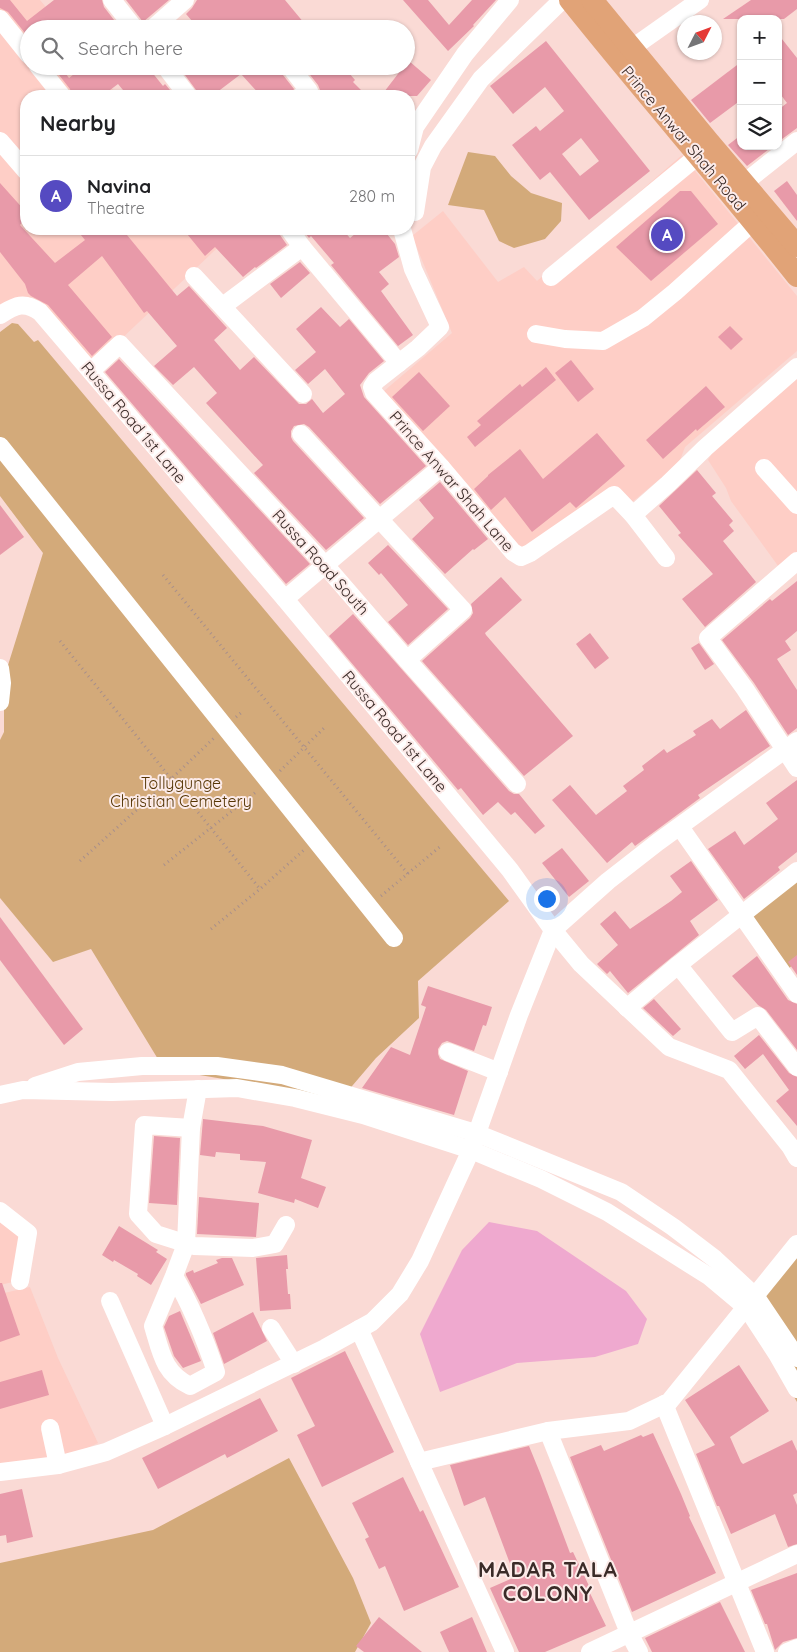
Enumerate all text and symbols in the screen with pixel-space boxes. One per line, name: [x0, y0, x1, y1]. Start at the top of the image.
north arrow: [677, 15, 722, 60]
map controls: [737, 15, 782, 150]
button: +: [737, 15, 782, 60]
search box: [20, 20, 415, 75]
icon: search: [38, 34, 66, 62]
text: Search here: [78, 36, 183, 60]
button: −: [737, 60, 782, 105]
street label: Prince Anwar Shah Road: [618, 62, 750, 214]
button: layers: [737, 105, 782, 150]
text: Nearby: [40, 110, 116, 136]
text: Navina: [87, 174, 151, 198]
text: A: [51, 186, 61, 206]
text: 280 m: [349, 186, 395, 206]
text: Theatre: [87, 198, 145, 218]
pin: A: [651, 216, 683, 254]
street label: Russa Road 1st Lane: [77, 357, 191, 487]
street label: Prince Anwar Shah Lane: [385, 407, 519, 555]
street label: Russa Road South: [268, 505, 374, 619]
street label: Russa Road 1st Lane: [338, 666, 452, 796]
park label: Tollygunge Christian Cemetery: [110, 773, 252, 811]
your location: [534, 886, 560, 912]
district label: MADAR TALA COLONY: [478, 1556, 618, 1606]

